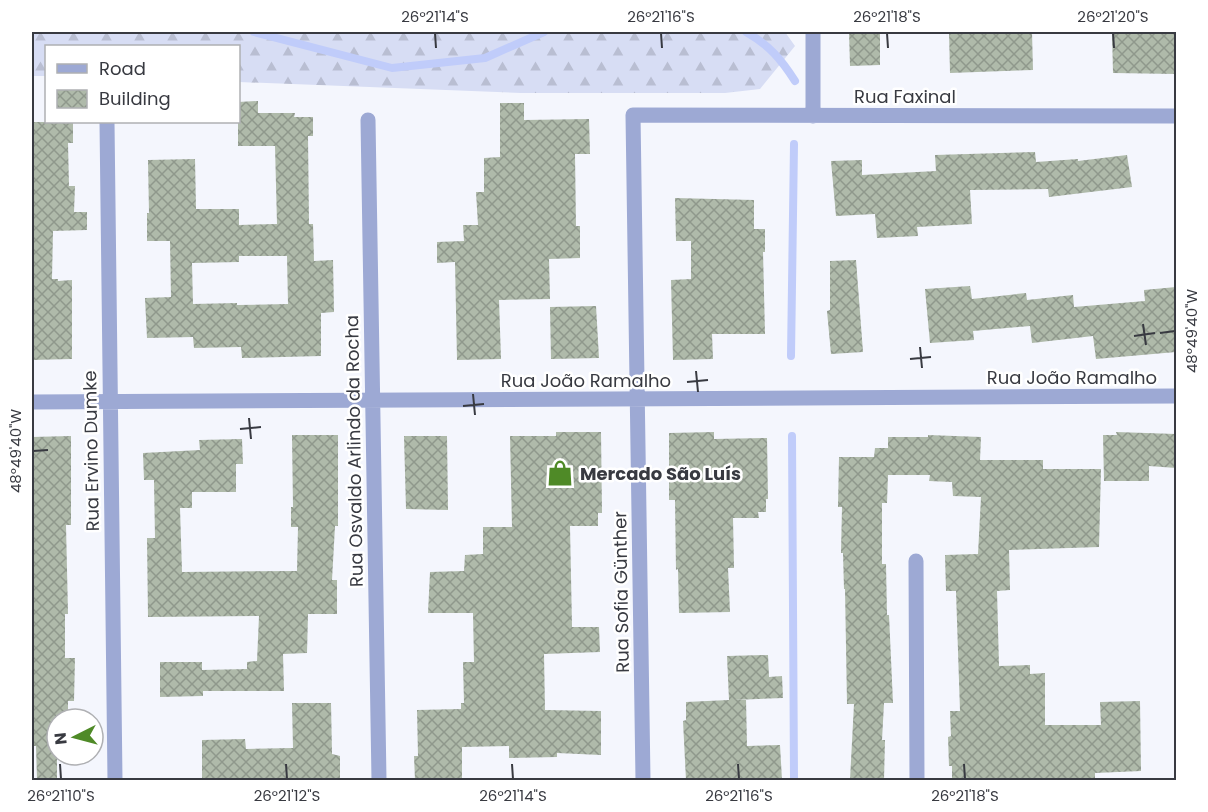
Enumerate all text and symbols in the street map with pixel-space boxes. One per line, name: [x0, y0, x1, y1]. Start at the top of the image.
text: 26°21'14"S: [401, 6, 469, 27]
text: 26°21'16"S: [627, 6, 695, 27]
text: 26°21'18"S: [853, 6, 921, 27]
text: 26°21'20"S: [1077, 6, 1149, 27]
legend: [45, 45, 240, 123]
text: Road: [99, 56, 146, 81]
street label: Rua Faxinal: [854, 84, 956, 109]
text: Building: [99, 86, 171, 111]
text: 48°49'40"W: [1181, 289, 1202, 373]
street label: Rua Osvaldo Arlindo da Rocha: [339, 315, 369, 587]
street label: Rua João Ramalho: [987, 365, 1157, 390]
street label: Rua João Ramalho: [501, 368, 671, 393]
street label: Rua Ervino Dumke: [77, 370, 105, 532]
text: 48°49'40"W: [5, 409, 26, 493]
shop icon: Mercado São Luís: [545, 458, 575, 488]
place label: Mercado São Luís: [580, 461, 741, 486]
street label: Rua Sofia Günther: [607, 511, 635, 673]
north arrow: [45, 707, 105, 767]
text: N: [49, 731, 73, 746]
text: 26°21'10"S: [27, 785, 95, 806]
text: 26°21'12"S: [254, 785, 320, 806]
text: 26°21'14"S: [479, 785, 547, 806]
text: 26°21'16"S: [705, 785, 773, 806]
text: 26°21'18"S: [931, 785, 999, 806]

